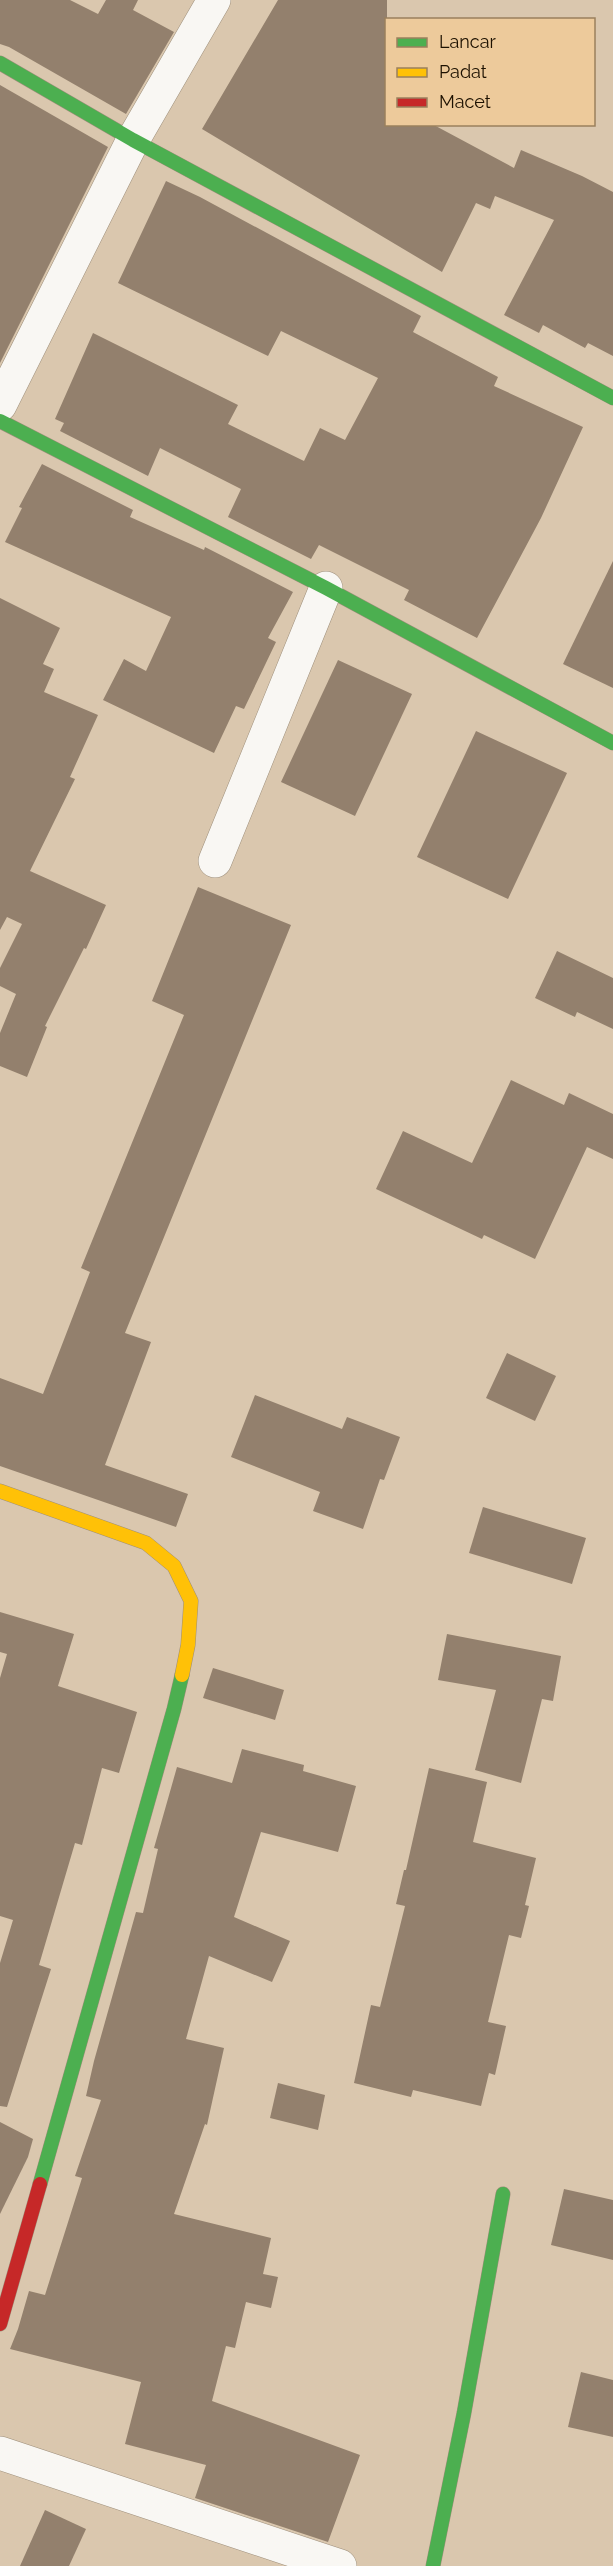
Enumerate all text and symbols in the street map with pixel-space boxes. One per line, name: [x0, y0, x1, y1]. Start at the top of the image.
legend: [385, 18, 595, 126]
text: Lancar: [439, 31, 496, 52]
text: Padat: [439, 61, 487, 82]
text: Macet: [439, 91, 491, 112]

